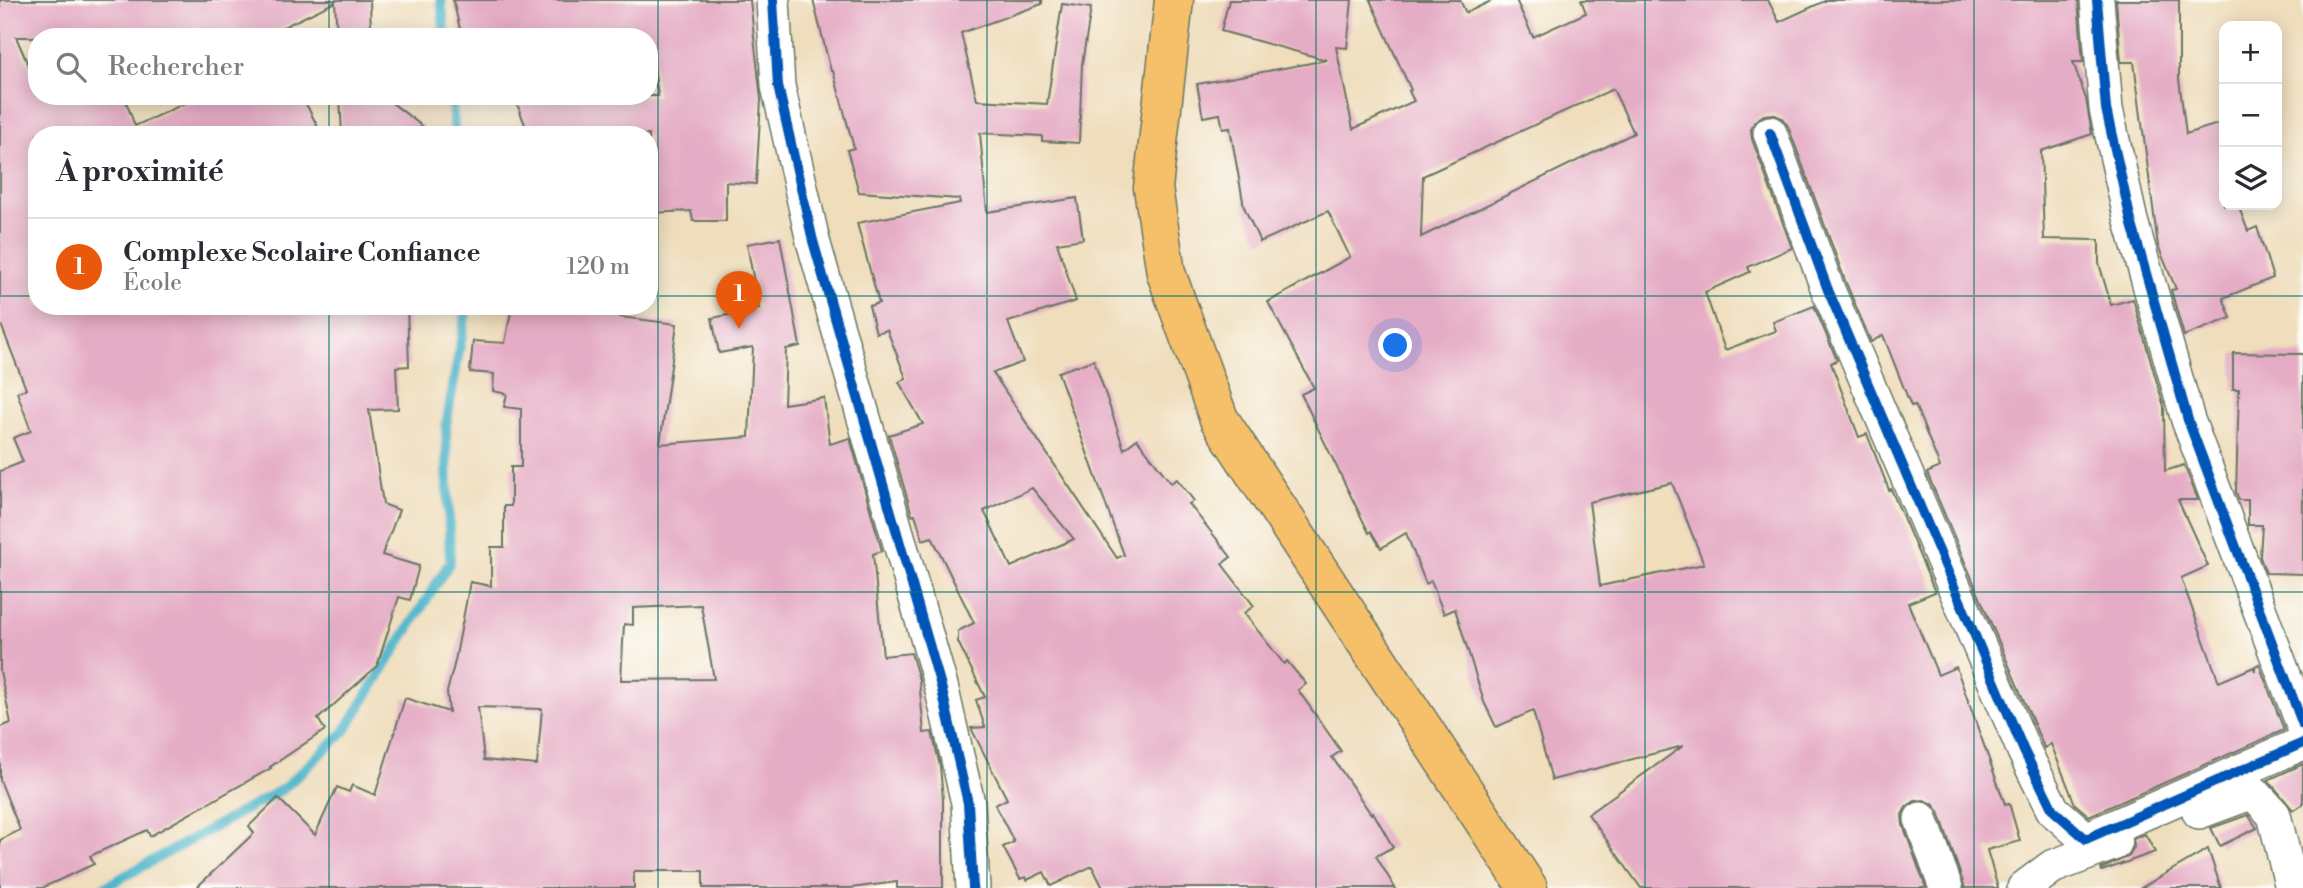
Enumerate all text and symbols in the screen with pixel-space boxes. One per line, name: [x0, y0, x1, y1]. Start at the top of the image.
map controls: [2219, 21, 2282, 210]
button: +: [2219, 21, 2282, 84]
search box: [28, 28, 658, 105]
icon: search: [52, 48, 90, 86]
text: Rechercher: [108, 51, 244, 83]
button: −: [2219, 84, 2282, 147]
button: layers: [2219, 147, 2282, 210]
text: À proximité: [56, 153, 224, 191]
text: Complexe Scolaire Confiance: [123, 237, 481, 269]
text: 1: [73, 253, 85, 281]
text: 120 m: [566, 253, 630, 281]
text: École: [123, 269, 182, 297]
pin: 1: [716, 271, 762, 329]
your location: [1378, 328, 1412, 362]

